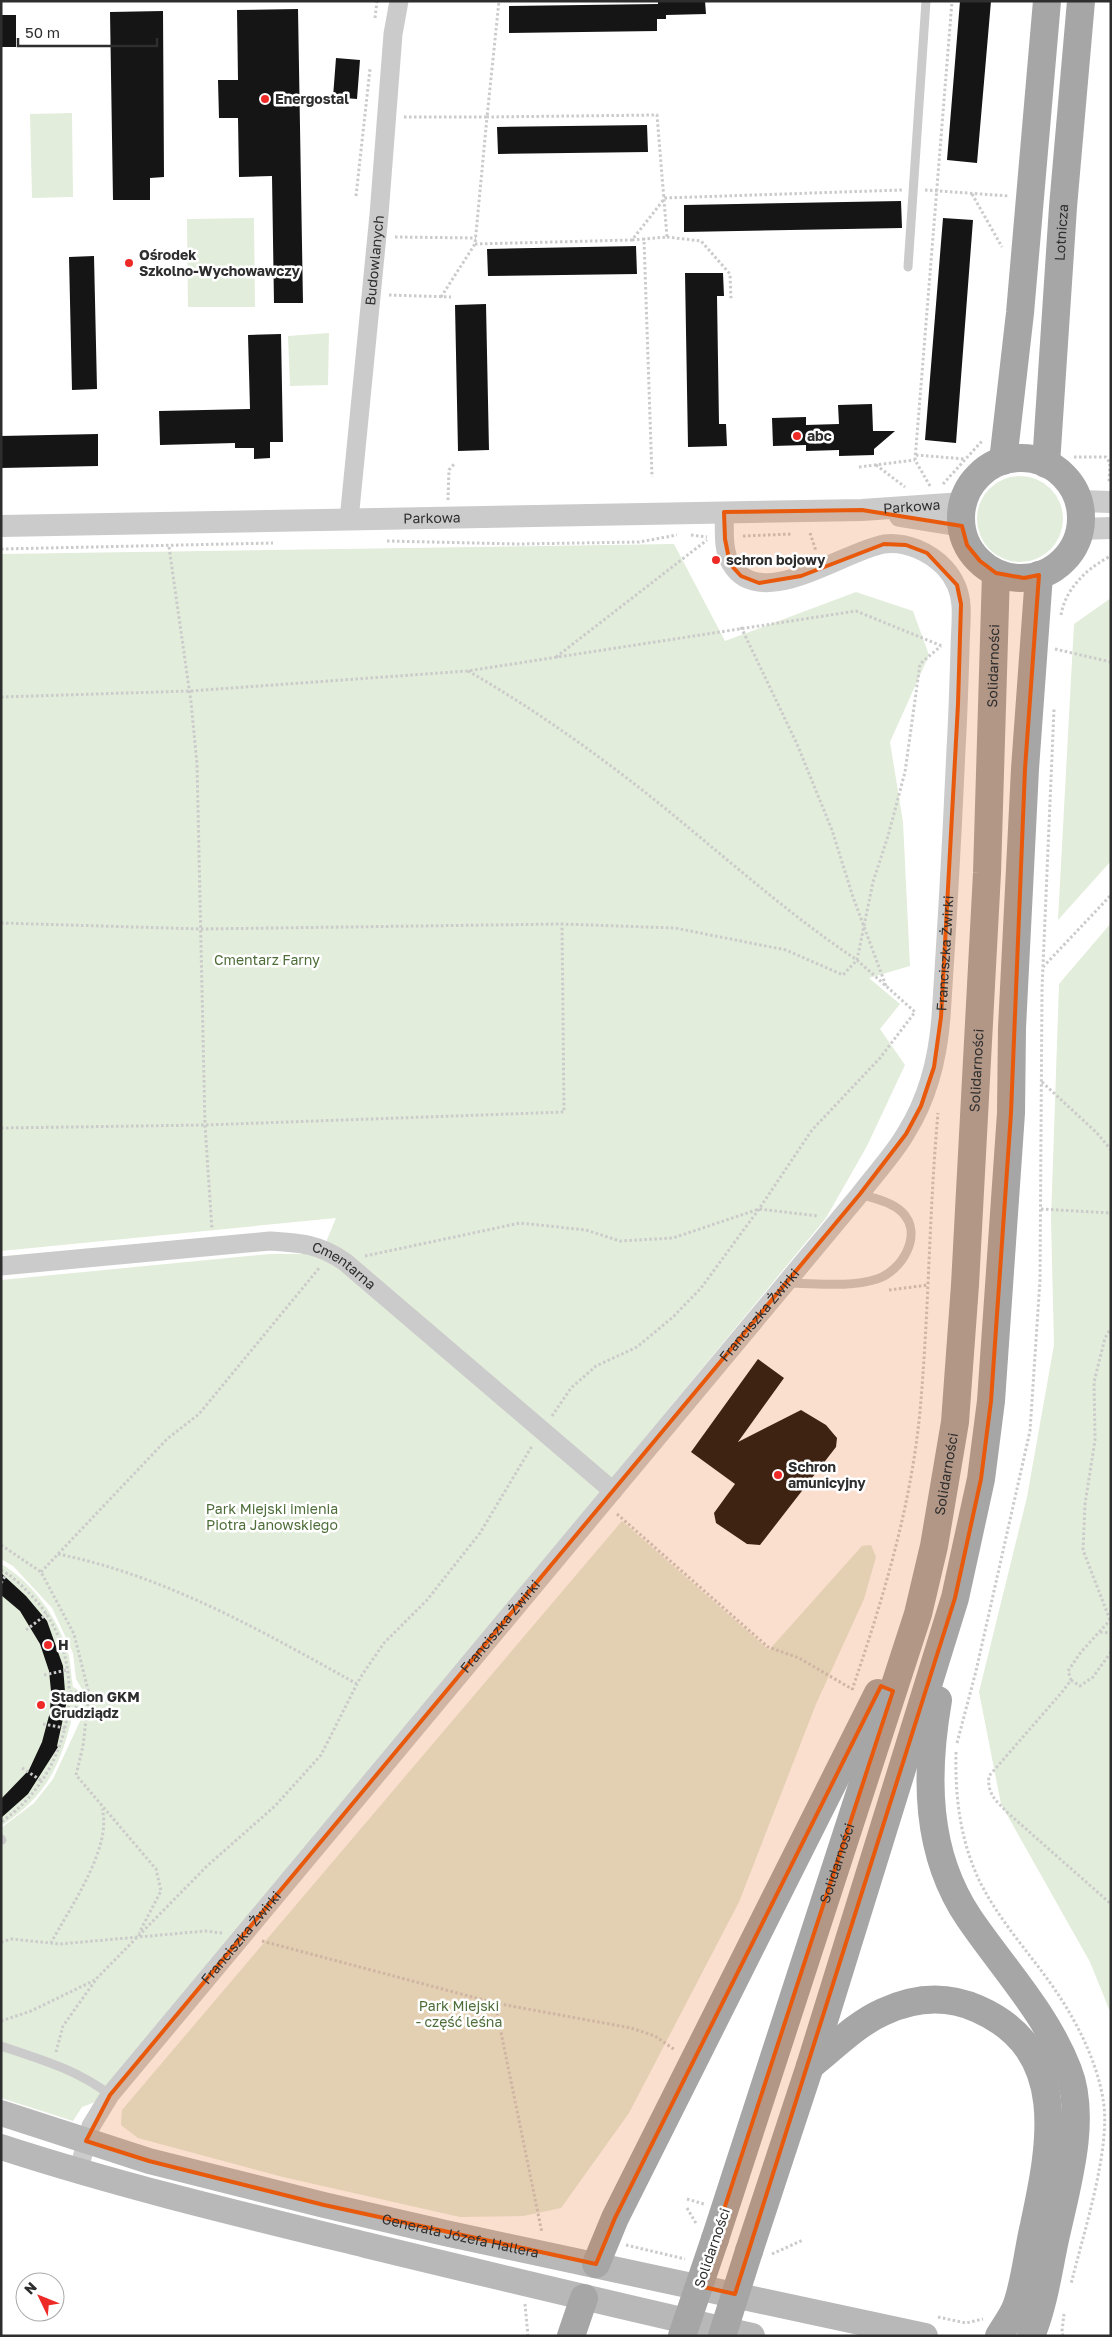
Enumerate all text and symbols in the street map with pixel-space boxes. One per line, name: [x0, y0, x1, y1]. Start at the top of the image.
scale bar: [18, 15, 156, 47]
text: 50 m: [25, 23, 60, 41]
place label: Energostal: [275, 90, 349, 107]
marker: Energostal: [259, 93, 271, 105]
street label: Lotnicza: [1050, 203, 1071, 261]
street label: Budowlanych: [361, 214, 387, 306]
place label: Ośrodek Szkolno-Wychowawczy: [139, 246, 301, 279]
marker: Ośrodek Szkolno-Wychowawczy: [123, 257, 135, 269]
place label: abc: [807, 427, 832, 444]
marker: abc: [791, 430, 803, 442]
street label: Parkowa: [883, 496, 941, 517]
street label: Parkowa: [403, 508, 461, 527]
place label: schron bojowy: [726, 551, 826, 568]
marker: schron bojowy: [710, 554, 722, 566]
street label: Solidarności: [983, 624, 1002, 708]
street label: Franciszka Żwirki: [932, 895, 957, 1012]
park label: Cmentarz Farny: [214, 951, 320, 968]
street label: Solidarności: [965, 1028, 987, 1113]
street label: Cmentarna: [310, 1238, 380, 1293]
street label: Franciszka Żwirki: [715, 1265, 802, 1365]
street label: Solidarności: [930, 1431, 961, 1517]
place label: Schron amunicyjny: [788, 1458, 866, 1491]
marker: Schron amunicyjny: [772, 1469, 784, 1481]
park label: Park Miejski imienia Piotra Janowskiego: [206, 1500, 338, 1533]
street label: Franciszka Żwirki: [456, 1576, 543, 1676]
place label: H: [58, 1636, 69, 1653]
marker: H: [42, 1639, 54, 1651]
place label: Stadion GKM Grudziądz: [51, 1688, 140, 1721]
marker: Stadion GKM Grudziądz: [35, 1699, 47, 1711]
street label: Solidarności: [816, 1821, 858, 1905]
street label: Franciszka Żwirki: [197, 1887, 284, 1987]
park label: Park Miejski - część leśna: [416, 1997, 502, 2030]
street label: Solidarności: [690, 2206, 733, 2290]
street label: Generała Józefa Hallera: [380, 2210, 541, 2261]
north arrow: [15, 2272, 65, 2322]
text: N: [20, 2278, 40, 2297]

